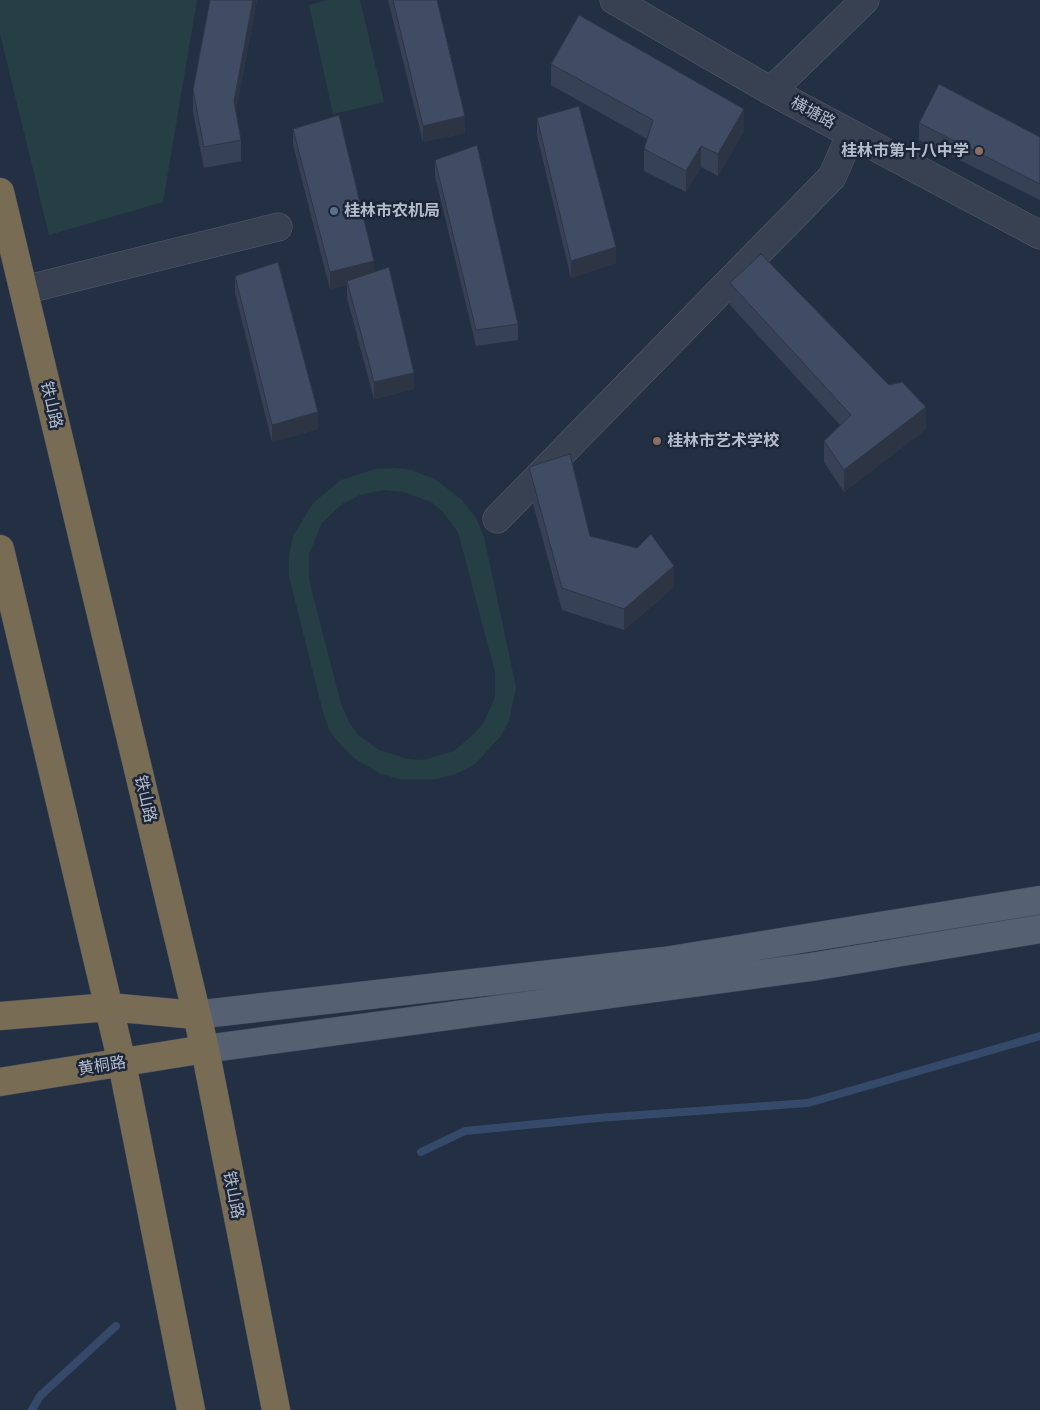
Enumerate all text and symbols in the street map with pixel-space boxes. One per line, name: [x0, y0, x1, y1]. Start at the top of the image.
street label: 横塘路: [787, 93, 839, 133]
place label: 桂林市第十八中学: [841, 141, 969, 161]
marker: 桂林市第十八中学: [973, 145, 985, 157]
place label: 桂林市农机局: [344, 201, 440, 221]
marker: 桂林市农机局: [328, 205, 340, 217]
street label: 铁山路: [36, 379, 66, 431]
place label: 桂林市艺术学校: [667, 431, 779, 451]
marker: 桂林市艺术学校: [651, 435, 663, 447]
street label: 铁山路: [130, 773, 160, 825]
street label: 黄桐路: [77, 1053, 127, 1079]
street label: 铁山路: [219, 1170, 247, 1220]

